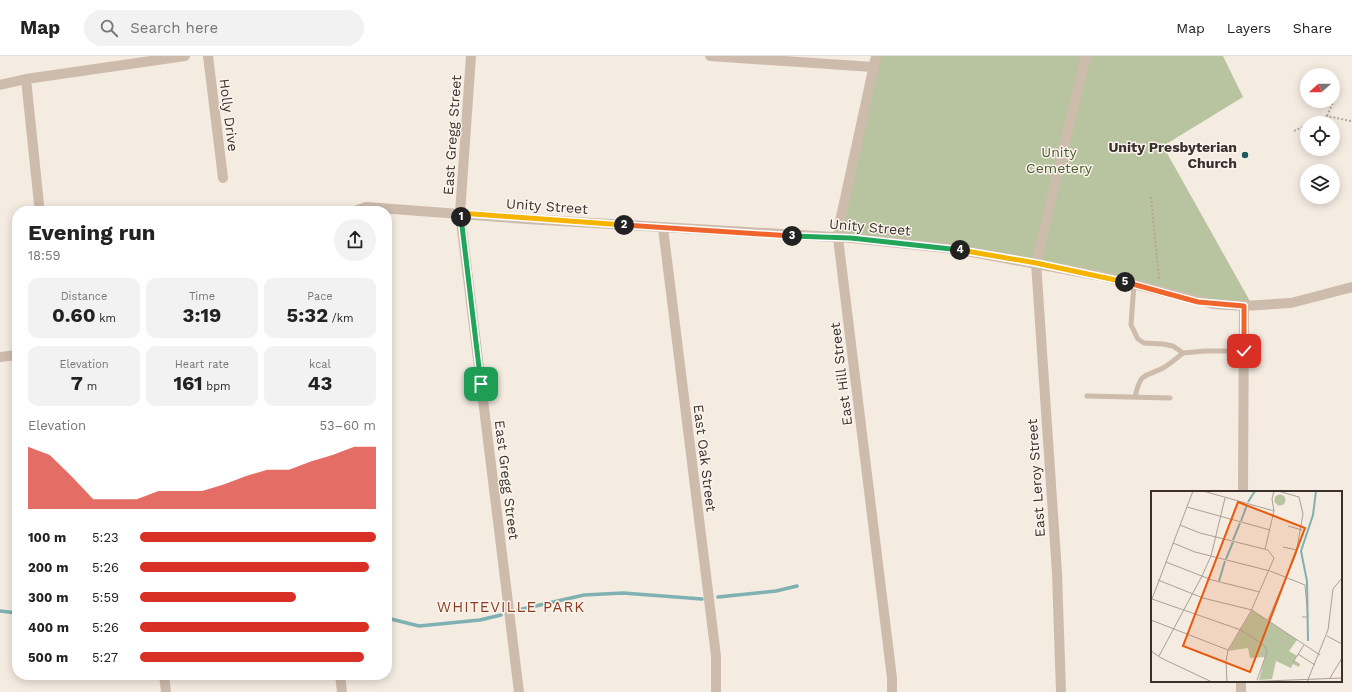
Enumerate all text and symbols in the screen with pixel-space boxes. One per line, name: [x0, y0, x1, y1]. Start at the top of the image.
search box: [84, 10, 364, 46]
text: Map: [20, 16, 60, 39]
icon: search: [98, 17, 120, 39]
text: Search here: [130, 19, 218, 37]
text: Map: [1176, 20, 1205, 36]
text: Layers: [1227, 20, 1271, 36]
text: Share: [1293, 20, 1332, 36]
north arrow: [1300, 68, 1340, 108]
map controls: [1300, 68, 1340, 204]
street label: East Gregg Street: [440, 74, 464, 196]
street label: Holly Drive: [217, 78, 241, 152]
button: locate: [1300, 116, 1340, 156]
place label: Unity Presbyterian Church: [1108, 139, 1237, 171]
park label: Unity Cemetery: [1026, 144, 1093, 176]
marker: Unity Presbyterian Church: [1240, 150, 1250, 160]
button: layers: [1300, 164, 1340, 204]
street label: Unity Street: [506, 195, 589, 217]
pin: 1: [451, 207, 471, 227]
text: 1: [459, 210, 463, 223]
pin: 2: [614, 215, 634, 235]
street label: Unity Street: [829, 215, 912, 239]
text: 2: [621, 218, 627, 231]
button: share: [334, 219, 376, 261]
text: Evening run: [28, 220, 156, 245]
pin: 3: [782, 226, 802, 246]
text: 3: [789, 229, 795, 242]
pin: 4: [950, 240, 970, 260]
text: 4: [956, 243, 964, 256]
text: 18:59: [28, 248, 61, 263]
pin: 5: [1115, 272, 1135, 292]
text: 5: [1122, 275, 1128, 288]
text: Distance: [61, 290, 107, 303]
text: Time: [189, 290, 215, 303]
text: Pace: [307, 290, 333, 303]
text: 0.60: [52, 303, 96, 327]
text: 3:19: [183, 303, 221, 327]
text: 5:32: [287, 303, 328, 327]
text: km: [96, 312, 116, 325]
text: /km: [328, 312, 353, 325]
street label: East Hill Street: [827, 321, 855, 427]
pin: [1227, 334, 1261, 368]
icon: check: [1233, 340, 1255, 362]
text: Elevation: [59, 358, 109, 371]
text: Heart rate: [175, 358, 229, 371]
text: kcal: [309, 358, 331, 371]
pin: [464, 367, 498, 401]
text: 7: [71, 371, 83, 395]
text: 161: [173, 371, 203, 395]
text: 43: [308, 371, 332, 395]
icon: arrive: [470, 373, 492, 395]
text: m: [83, 380, 97, 393]
text: bpm: [203, 380, 231, 393]
street label: East Oak Street: [690, 404, 720, 513]
text: Elevation: [28, 418, 86, 433]
text: 53–60 m: [319, 418, 376, 433]
street label: East Leroy Street: [1024, 418, 1048, 538]
street label: East Gregg Street: [492, 419, 522, 541]
inset map: [1151, 491, 1342, 682]
text: 100 m: [28, 530, 66, 545]
text: 5:23: [92, 530, 119, 545]
text: 200 m: [28, 560, 68, 575]
text: 5:26: [92, 560, 119, 575]
text: 300 m: [28, 590, 68, 605]
text: 5:59: [92, 590, 119, 605]
district label: WHITEVILLE PARK: [437, 598, 585, 616]
text: 400 m: [28, 620, 69, 635]
text: 5:26: [92, 620, 119, 635]
text: 500 m: [28, 650, 68, 665]
text: 5:27: [92, 650, 118, 665]

